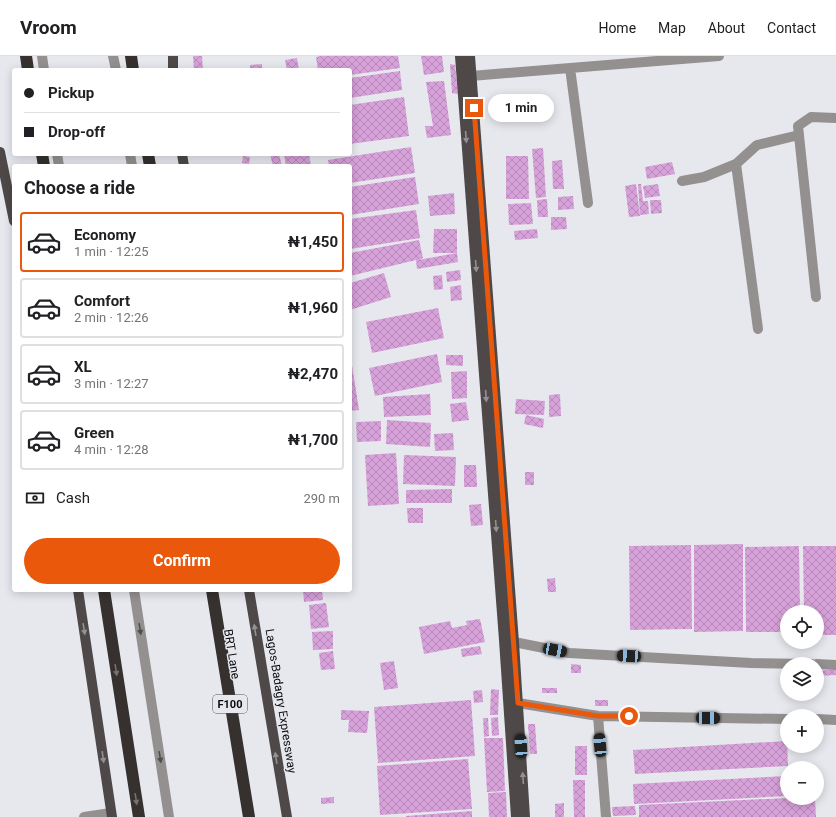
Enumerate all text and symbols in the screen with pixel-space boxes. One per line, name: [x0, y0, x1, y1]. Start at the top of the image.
text: Vroom: [20, 16, 77, 39]
text: Home: [598, 20, 636, 36]
text: Map: [658, 20, 686, 36]
text: About: [708, 20, 745, 36]
text: Contact: [767, 20, 816, 36]
text: Pickup: [48, 84, 94, 102]
callout: 1 min: [488, 94, 554, 122]
route end: [465, 99, 483, 117]
text: 1 min: [505, 100, 537, 115]
text: Drop-off: [48, 123, 105, 141]
one-way arrow: [463, 131, 470, 143]
text: Choose a ride: [24, 177, 135, 198]
icon: car: [26, 224, 62, 260]
text: Economy: [74, 226, 136, 244]
text: ₦1,450: [288, 233, 338, 251]
text: 1 min · 12:25: [74, 244, 149, 259]
one-way arrow: [473, 260, 480, 272]
icon: car: [26, 290, 62, 326]
text: Comfort: [74, 292, 130, 310]
text: ₦1,960: [288, 299, 338, 317]
text: 2 min · 12:26: [74, 310, 149, 325]
icon: car: [26, 356, 62, 392]
text: XL: [74, 358, 92, 376]
text: ₦2,470: [288, 365, 338, 383]
text: 3 min · 12:27: [74, 376, 149, 391]
one-way arrow: [482, 390, 489, 402]
icon: car: [26, 422, 62, 458]
text: Green: [74, 424, 114, 442]
text: ₦1,700: [288, 431, 338, 449]
text: 4 min · 12:28: [74, 442, 149, 457]
icon: cash: [24, 487, 46, 509]
text: Cash: [56, 489, 90, 507]
text: 290 m: [303, 491, 340, 506]
one-way arrow: [492, 520, 499, 532]
button: Confirm: [24, 538, 340, 584]
map controls: [780, 605, 824, 805]
button: locate: [780, 605, 824, 649]
one-way arrow: [81, 622, 87, 635]
one-way arrow: [137, 622, 143, 635]
one-way arrow: [252, 624, 258, 636]
street label: BRT Lane: [221, 628, 243, 680]
street label: Lagos-Badagry Expressway: [263, 628, 299, 775]
car: [542, 642, 568, 658]
car: [617, 649, 641, 663]
button: layers: [780, 657, 824, 701]
one-way arrow: [114, 664, 120, 676]
road number: F100: [213, 695, 247, 713]
route start: [620, 707, 638, 725]
button: +: [780, 709, 824, 753]
car: [696, 712, 720, 724]
car: [593, 733, 607, 757]
car: [514, 734, 528, 758]
one-way arrow: [100, 751, 106, 763]
one-way arrow: [157, 751, 163, 763]
one-way arrow: [273, 752, 279, 764]
button: −: [780, 761, 824, 805]
one-way arrow: [519, 772, 526, 784]
one-way arrow: [133, 793, 139, 805]

